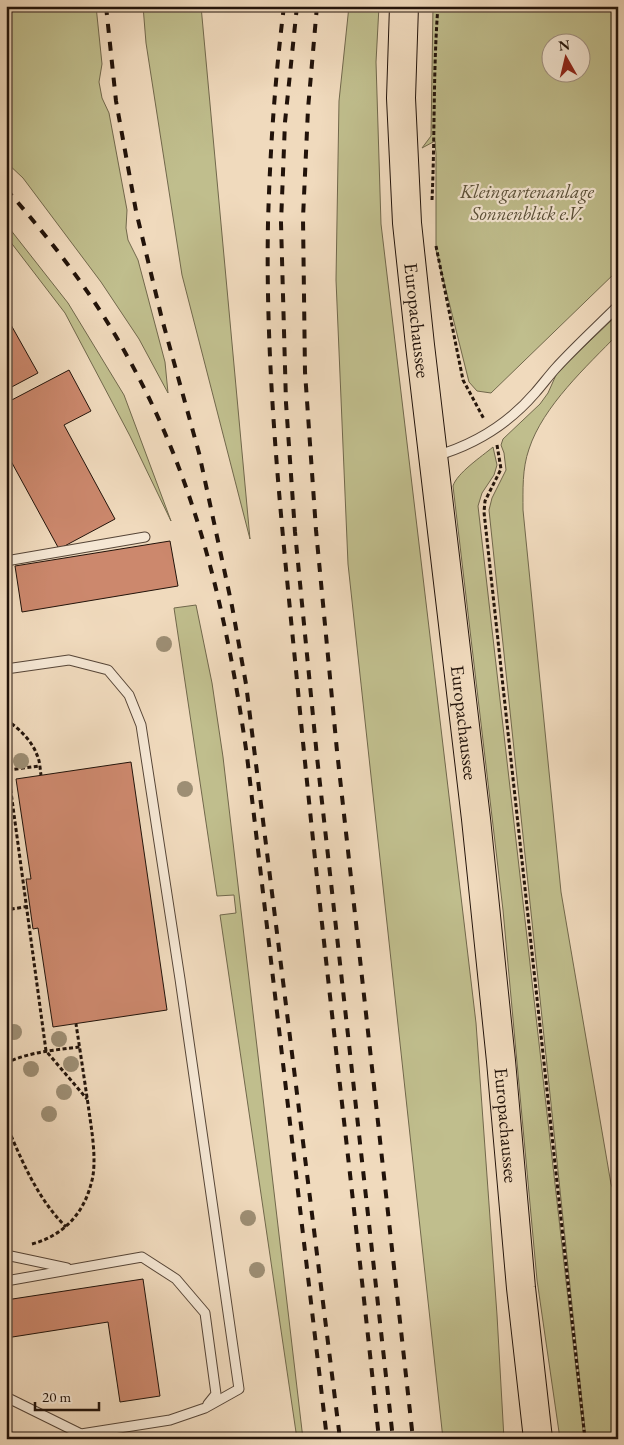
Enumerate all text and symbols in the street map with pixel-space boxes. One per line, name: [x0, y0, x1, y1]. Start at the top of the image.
north arrow: [542, 32, 592, 82]
text: N: [557, 35, 572, 55]
park label: Kleingartenanlage Sonnenblick e.V.: [459, 179, 594, 226]
street label: Europachaussee: [399, 261, 436, 379]
street label: Europachaussee: [445, 664, 484, 781]
street label: Europachaussee: [489, 1067, 524, 1184]
scale bar: [35, 1380, 99, 1412]
text: 20 m: [42, 1387, 71, 1406]

